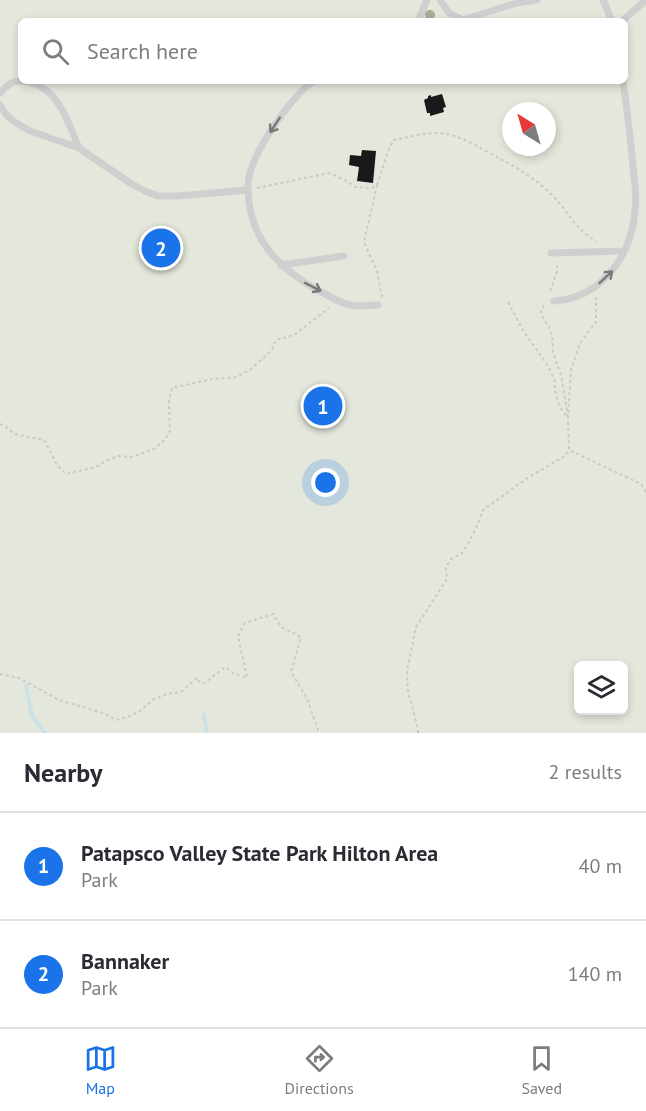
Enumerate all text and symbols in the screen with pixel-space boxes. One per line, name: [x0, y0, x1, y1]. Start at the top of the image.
search box: [18, 18, 628, 84]
icon: search: [39, 35, 72, 68]
text: Search here: [87, 37, 198, 65]
north arrow: [502, 102, 556, 156]
one-way arrow: [269, 116, 281, 133]
pin: 2: [142, 226, 180, 270]
one-way arrow: [598, 270, 613, 284]
one-way arrow: [304, 282, 322, 294]
pin: 1: [304, 384, 342, 428]
your location: [311, 468, 340, 497]
map controls: [574, 661, 628, 715]
button: layers: [574, 661, 628, 715]
text: Nearby: [24, 756, 102, 789]
text: 2 results: [549, 759, 622, 785]
text: Patapsco Valley State Park Hilton Area: [81, 839, 438, 867]
text: 1: [38, 853, 49, 879]
text: 40 m: [579, 853, 622, 879]
text: Park: [81, 867, 118, 893]
text: Bannaker: [81, 947, 169, 975]
text: 2: [38, 961, 49, 987]
text: 140 m: [568, 961, 622, 987]
text: Park: [81, 975, 118, 1001]
tab: Map: [84, 1042, 117, 1098]
tab: Directions: [285, 1042, 354, 1098]
tab: Saved: [521, 1042, 562, 1098]

